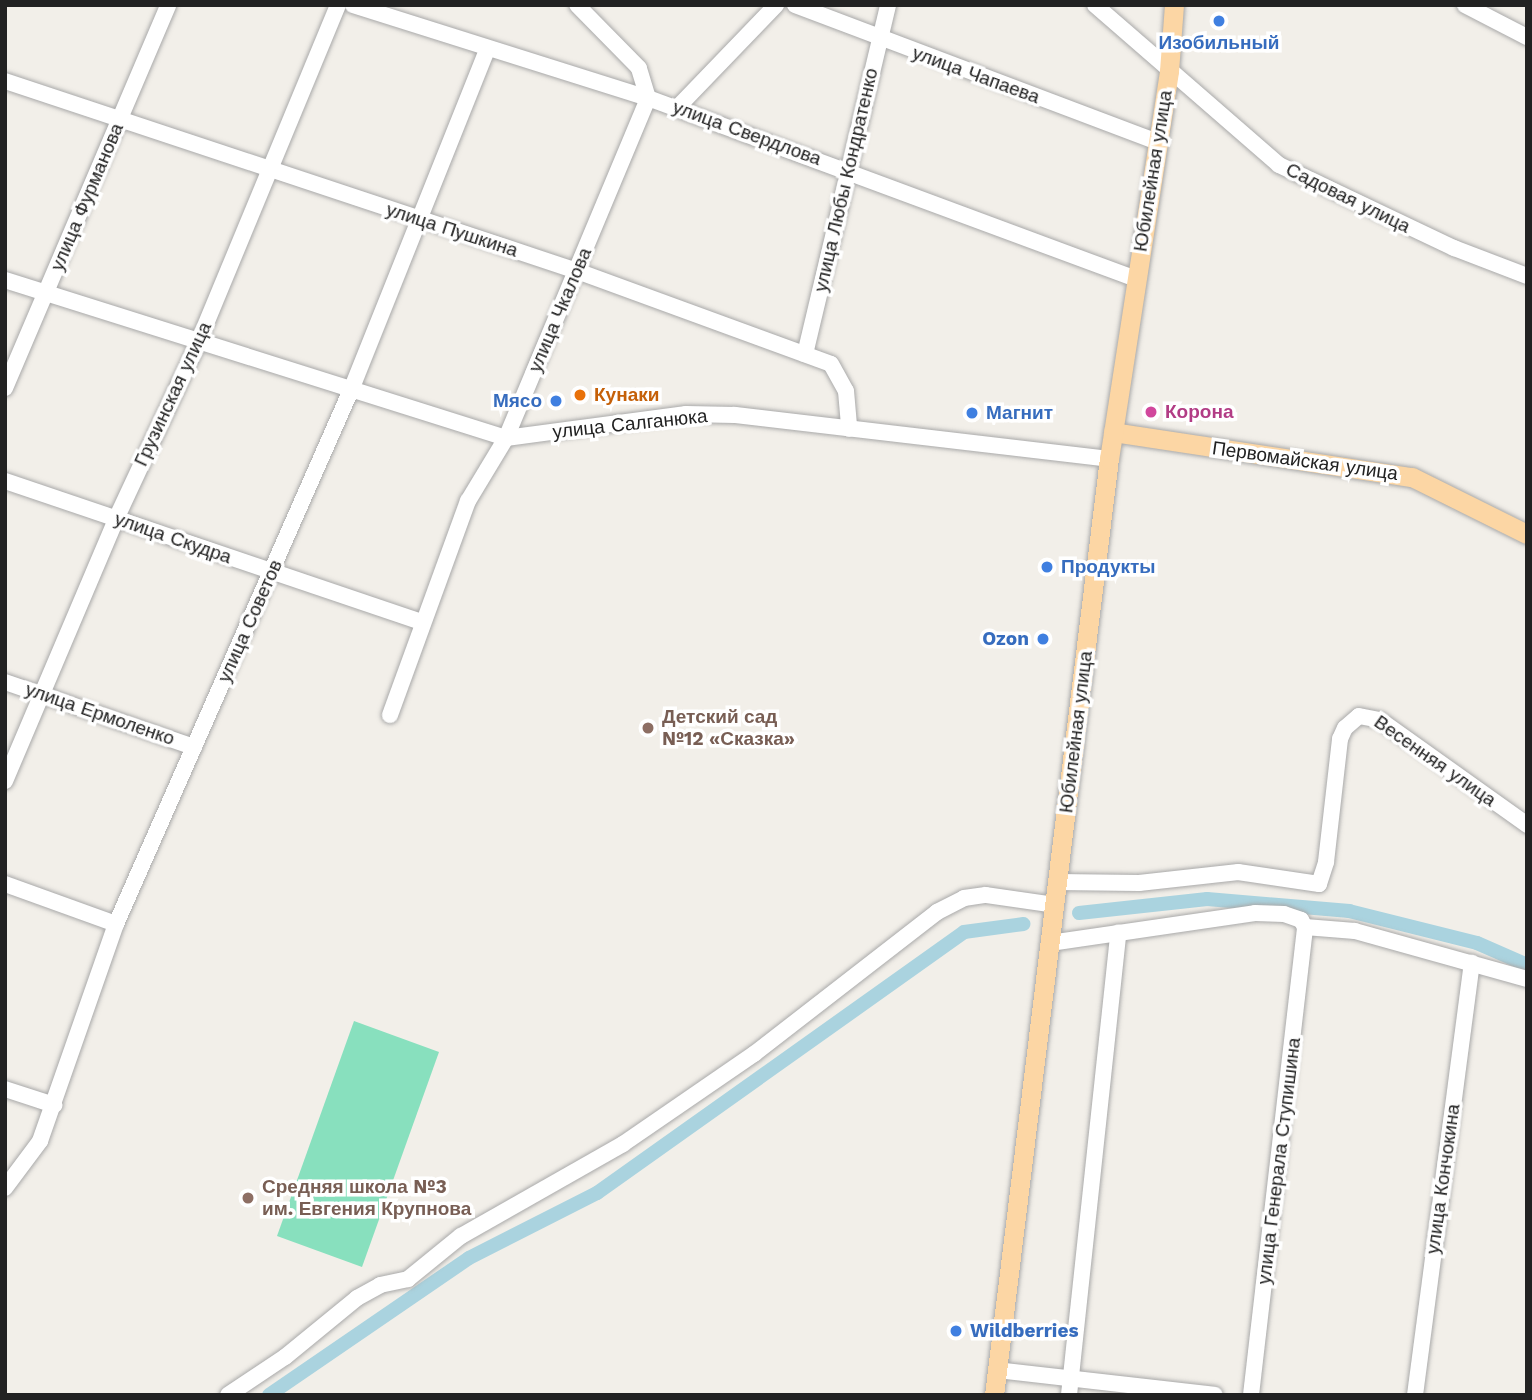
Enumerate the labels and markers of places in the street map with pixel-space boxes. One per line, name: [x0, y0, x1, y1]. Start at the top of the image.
marker: Изобильный: [1211, 13, 1227, 29]
place label: Изобильный: [1159, 32, 1279, 54]
place label: Кунаки: [594, 384, 659, 406]
marker: Кунаки: [572, 387, 588, 403]
place label: Мясо: [493, 390, 542, 412]
marker: Мясо: [548, 393, 564, 409]
place label: Корона: [1165, 401, 1233, 423]
place label: Магнит: [986, 402, 1053, 424]
marker: Корона: [1143, 404, 1159, 420]
marker: Магнит: [964, 405, 980, 421]
place label: Продукты: [1061, 556, 1156, 578]
marker: Продукты: [1039, 559, 1055, 575]
place label: Ozon: [982, 628, 1029, 650]
marker: Ozon: [1035, 631, 1051, 647]
place label: Детский сад №12 «Сказка»: [662, 706, 795, 750]
marker: Детский сад №12 «Сказка»: [640, 720, 656, 736]
place label: Средняя школа №3 им. Евгения Крупнова: [262, 1176, 471, 1220]
marker: Средняя школа №3 им. Евгения Крупнова: [240, 1190, 256, 1206]
place label: Wildberries: [970, 1320, 1079, 1342]
marker: Wildberries: [948, 1323, 964, 1339]

